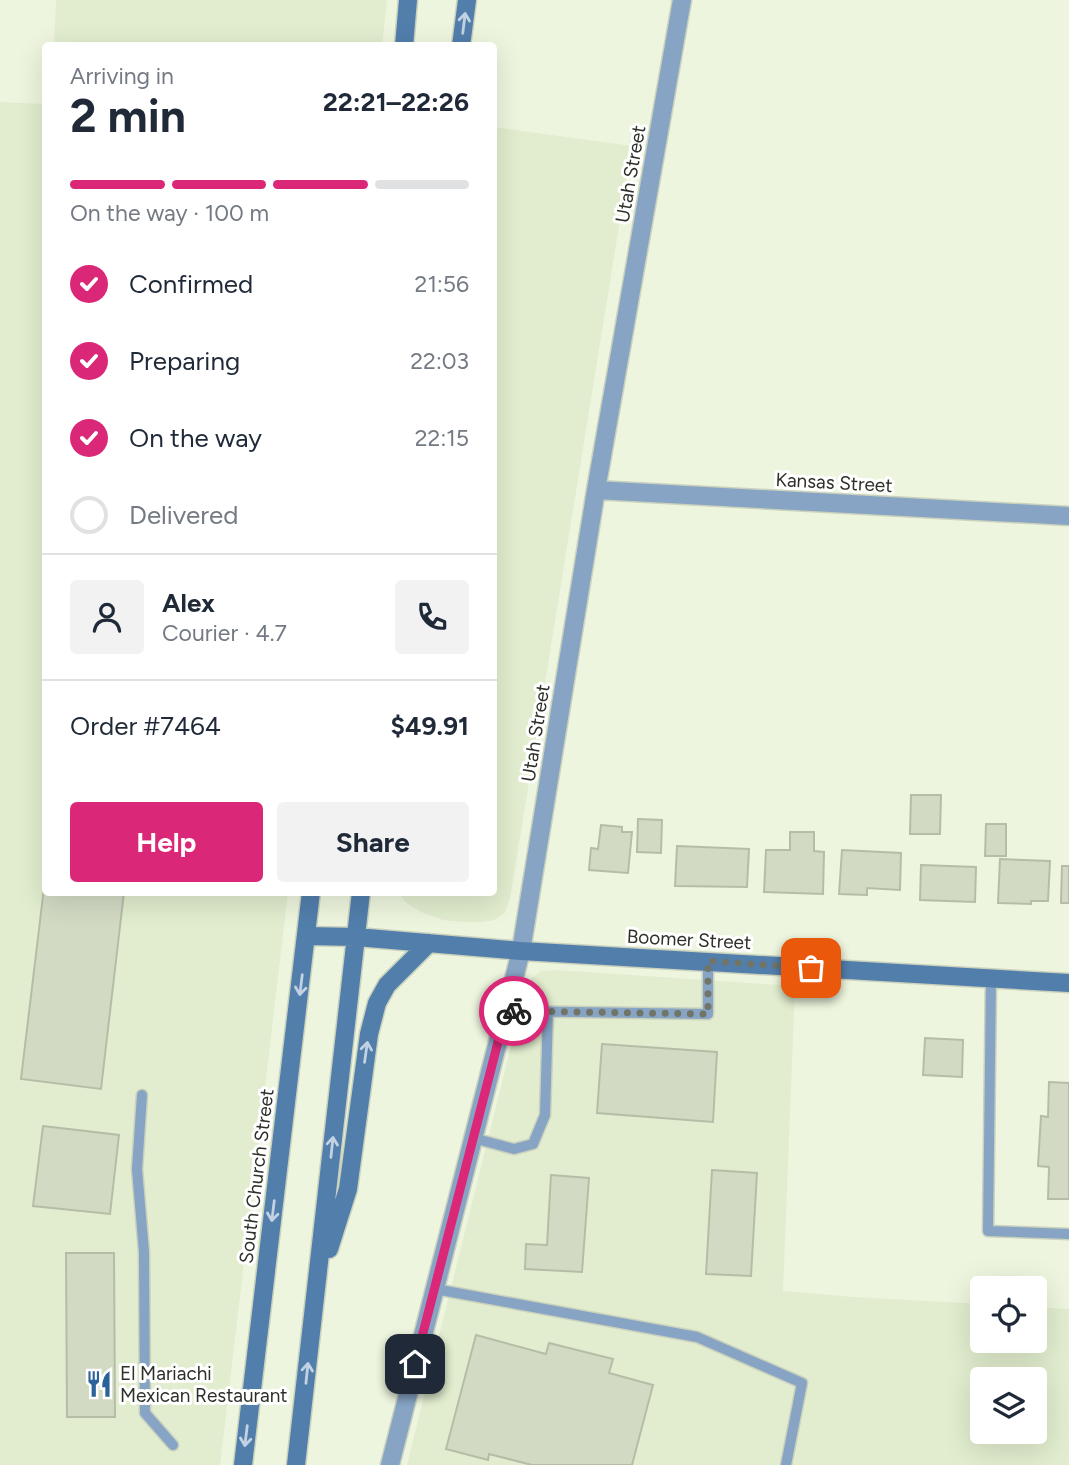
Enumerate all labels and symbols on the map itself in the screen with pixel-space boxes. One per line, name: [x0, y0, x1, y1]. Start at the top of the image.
one-way arrow: [458, 12, 471, 35]
street label: Utah Street: [611, 123, 650, 225]
street label: Kansas Street: [775, 468, 893, 497]
street label: Utah Street: [516, 683, 555, 784]
street label: Boomer Street: [626, 925, 752, 954]
pin: [781, 938, 841, 998]
one-way arrow: [294, 973, 307, 996]
courier: [479, 976, 549, 1046]
one-way arrow: [360, 1041, 373, 1064]
street label: South Church Street: [234, 1087, 279, 1265]
one-way arrow: [326, 1136, 339, 1159]
one-way arrow: [267, 1199, 280, 1221]
pin: [385, 1334, 445, 1394]
place label: El Mariachi Mexican Restaurant: [120, 1362, 288, 1407]
one-way arrow: [300, 1362, 313, 1385]
restaurant icon: El Mariachi Mexican Restaurant: [84, 1369, 114, 1399]
one-way arrow: [240, 1425, 253, 1447]

